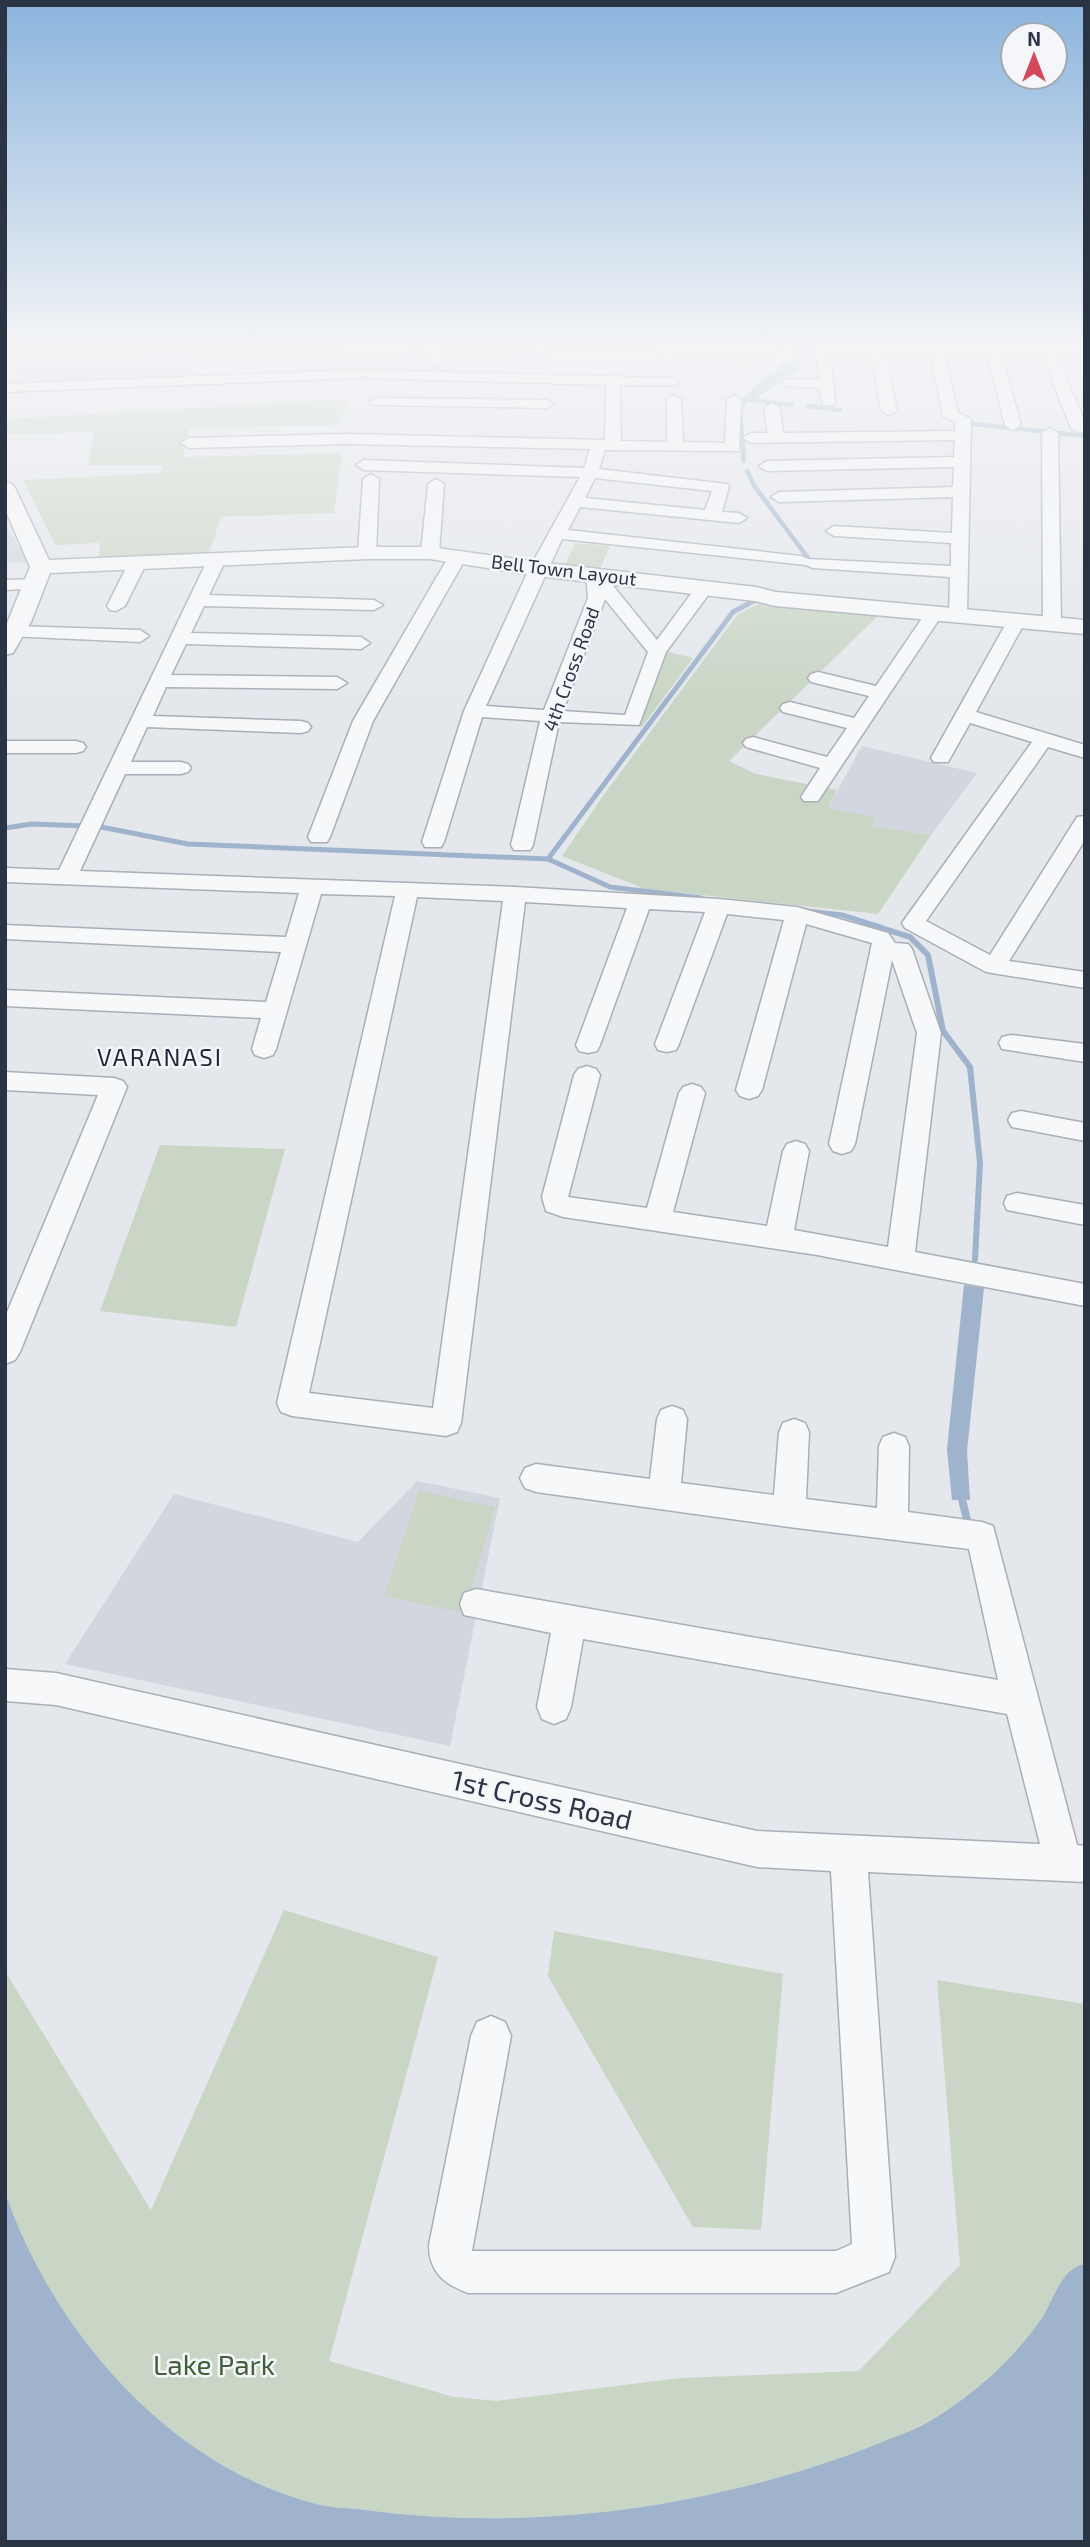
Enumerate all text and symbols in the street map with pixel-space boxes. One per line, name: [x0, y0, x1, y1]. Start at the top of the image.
north arrow: [999, 21, 1069, 91]
text: N: [1027, 27, 1041, 50]
street label: Bell Town Layout: [490, 549, 638, 590]
street label: 4th Cross Road: [537, 604, 604, 734]
district label: VARANASI: [97, 1042, 223, 1071]
street label: 1st Cross Road: [449, 1762, 636, 1836]
park label: Lake Park: [153, 2347, 275, 2381]

